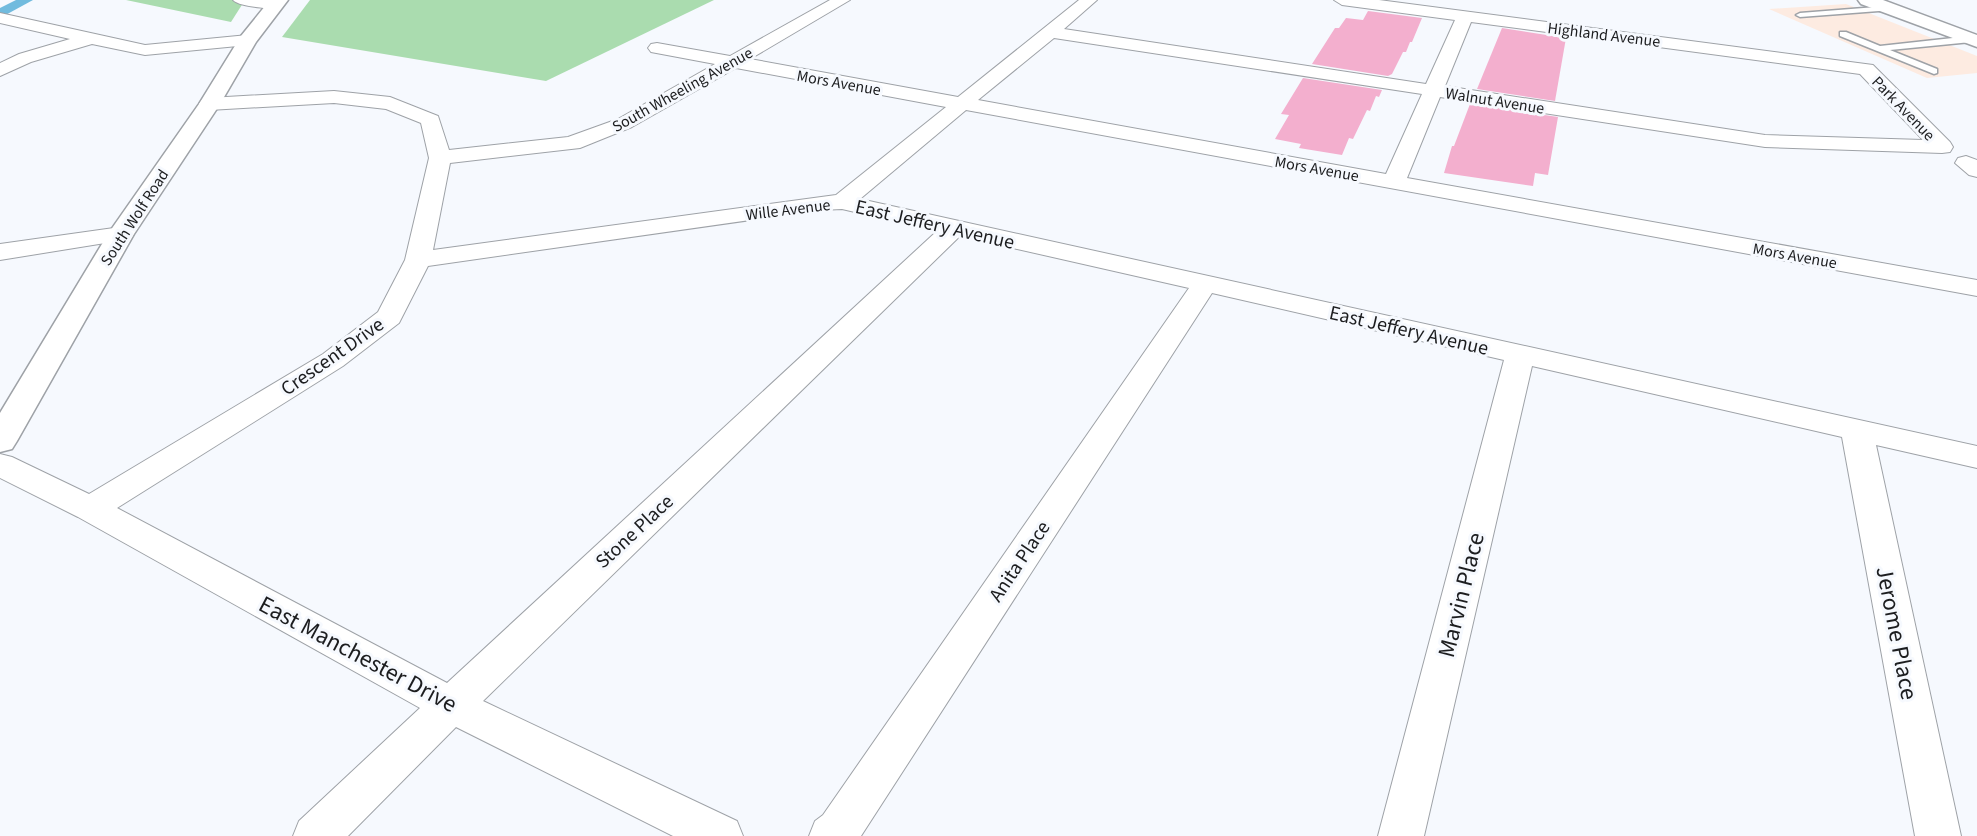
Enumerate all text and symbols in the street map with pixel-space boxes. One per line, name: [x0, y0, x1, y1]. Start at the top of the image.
street label: Highland Avenue: [1546, 17, 1662, 53]
street label: South Wheeling Avenue: [608, 42, 757, 138]
street label: Mors Avenue: [795, 65, 883, 101]
street label: Park Avenue: [1867, 71, 1940, 146]
street label: Walnut Avenue: [1444, 82, 1546, 120]
street label: Mors Avenue: [1273, 151, 1361, 187]
street label: South Wolf Road: [95, 165, 174, 270]
street label: East Jeffery Avenue: [852, 193, 1017, 257]
street label: Wille Avenue: [745, 194, 832, 226]
street label: Mors Avenue: [1751, 238, 1839, 274]
street label: East Jeffery Avenue: [1326, 299, 1491, 363]
street label: Crescent Drive: [275, 311, 390, 403]
street label: Stone Place: [589, 488, 680, 575]
street label: Anita Place: [982, 515, 1057, 608]
street label: Marvin Place: [1429, 529, 1494, 661]
street label: Jerome Place: [1866, 563, 1927, 703]
street label: East Manchester Drive: [252, 587, 463, 722]

